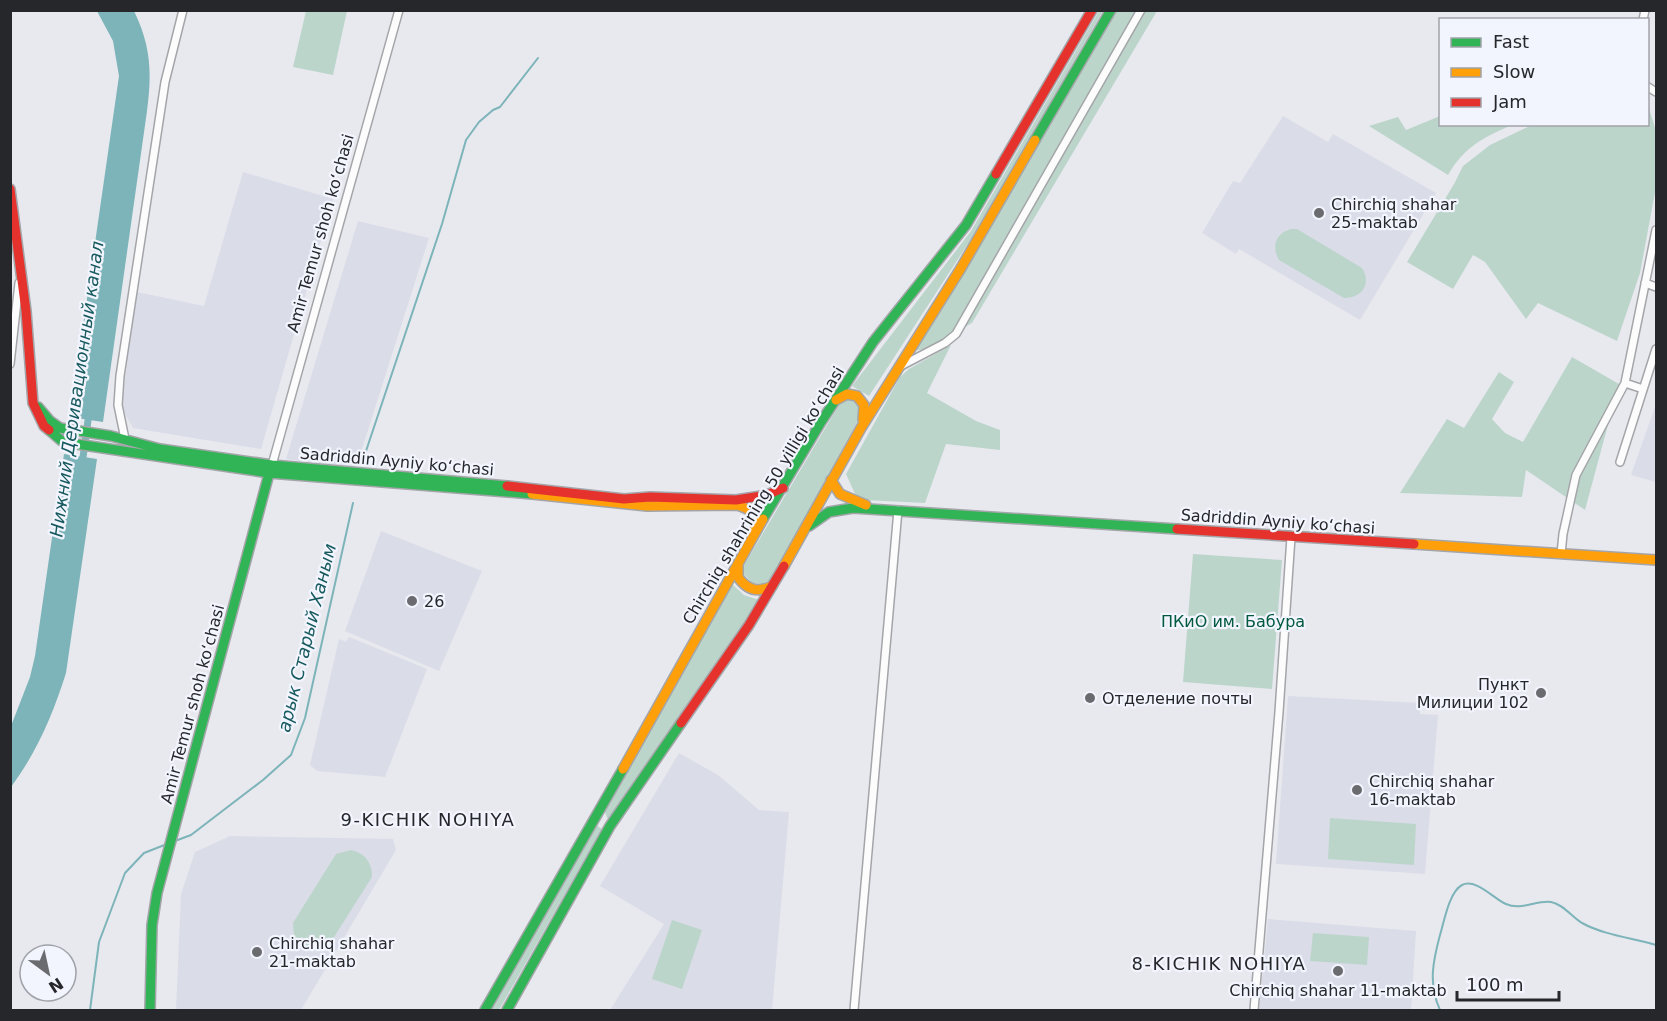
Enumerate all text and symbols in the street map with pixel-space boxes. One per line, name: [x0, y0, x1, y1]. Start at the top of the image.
legend: [1439, 18, 1649, 126]
text: Fast: [1493, 31, 1529, 52]
text: Slow: [1493, 61, 1535, 82]
text: Jam: [1492, 91, 1527, 112]
street label: Amir Temur shoh ko‘chasi: [283, 132, 358, 335]
place label: Chirchiq shahar 25-maktab: [1331, 195, 1457, 232]
marker: Chirchiq shahar 25-maktab: [1312, 206, 1326, 220]
water label: Нижний Деривационный канал: [45, 240, 108, 538]
street label: Chirchiq shahrining 50 yilligi koʻchasi: [679, 363, 848, 628]
street label: Sadriddin Ayniy ko‘chasi: [299, 444, 495, 479]
street label: Sadriddin Ayniy ko‘chasi: [1180, 505, 1376, 538]
water label: арык Старый Ханым: [273, 542, 340, 734]
place label: 26: [424, 592, 444, 611]
marker: 26: [405, 594, 419, 608]
street label: Amir Temur shoh ko‘chasi: [157, 602, 228, 806]
park label: ПКиО им. Бабура: [1161, 612, 1305, 631]
place label: Пункт Милиции 102: [1417, 675, 1529, 712]
marker: Пункт Милиции 102: [1534, 686, 1548, 700]
place label: Отделение почты: [1102, 689, 1252, 708]
marker: Отделение почты: [1083, 691, 1097, 705]
place label: Chirchiq shahar 16-maktab: [1369, 772, 1495, 809]
marker: Chirchiq shahar 16-maktab: [1350, 783, 1364, 797]
district label: 9-KICHIK NOHIYA: [341, 809, 515, 830]
place label: Chirchiq shahar 21-maktab: [269, 934, 395, 971]
north arrow: [18, 943, 78, 1003]
marker: Chirchiq shahar 21-maktab: [250, 945, 264, 959]
district label: 8-KICHIK NOHIYA: [1132, 953, 1306, 974]
marker: Chirchiq shahar 11-maktab: [1331, 964, 1345, 978]
scale bar: [1457, 964, 1559, 1002]
text: N: [45, 974, 67, 997]
text: 100 m: [1466, 974, 1524, 995]
place label: Chirchiq shahar 11-maktab: [1229, 981, 1447, 1000]

